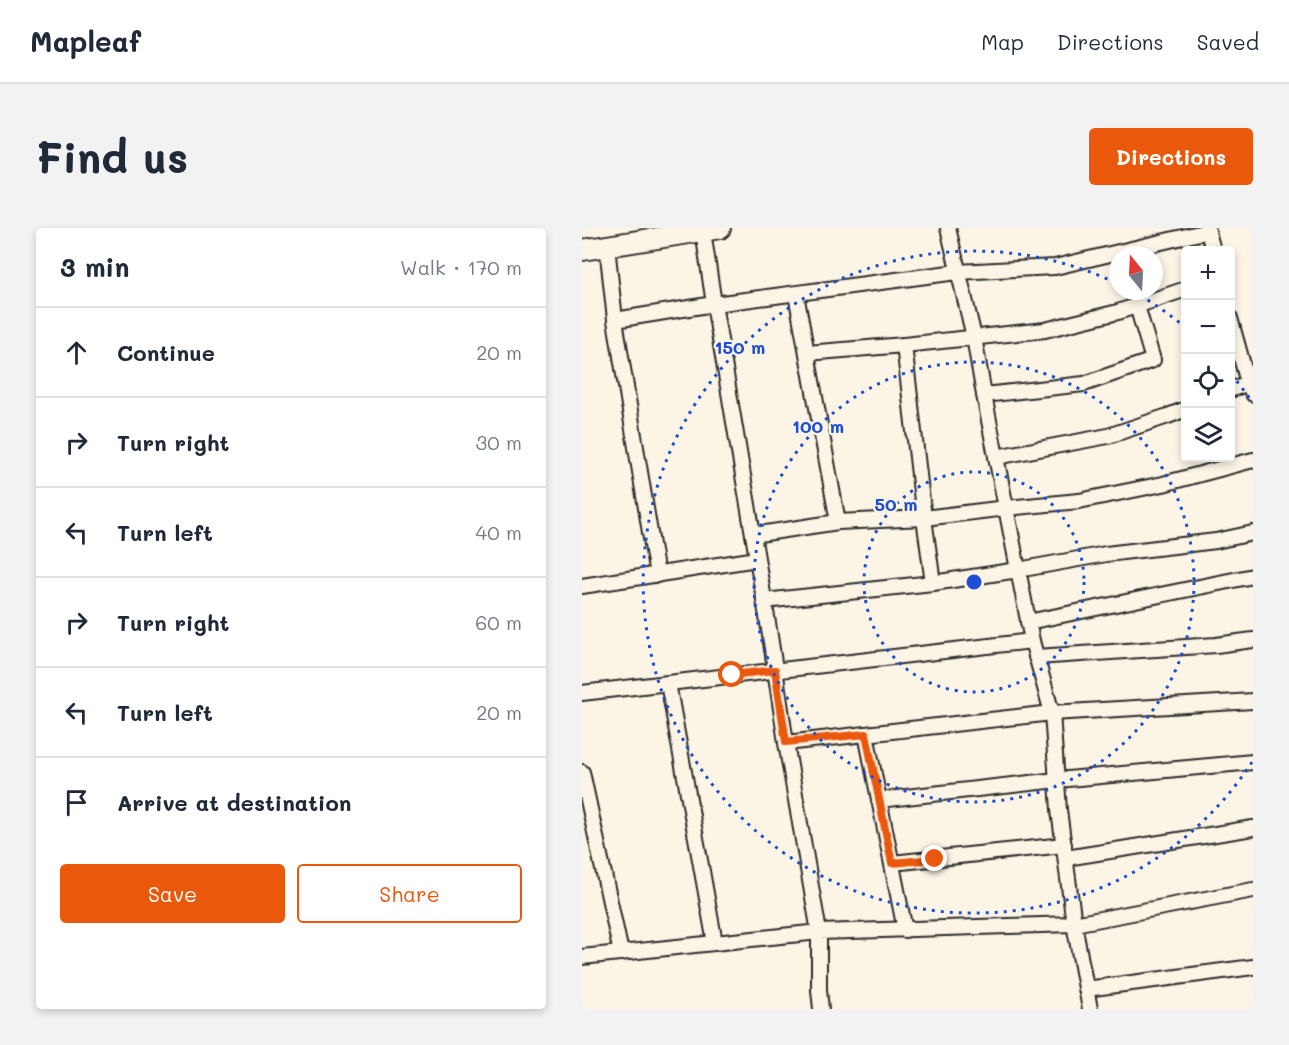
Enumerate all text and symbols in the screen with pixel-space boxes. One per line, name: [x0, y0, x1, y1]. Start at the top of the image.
text: Mapleaf: [30, 23, 141, 59]
text: Map: [981, 28, 1024, 55]
text: Directions: [1057, 28, 1164, 55]
text: Saved: [1197, 28, 1259, 55]
button: Directions: [1089, 128, 1253, 185]
text: Find us: [36, 129, 188, 184]
north arrow: [1109, 246, 1163, 300]
map controls: [1181, 246, 1235, 462]
button: +: [1181, 246, 1235, 300]
text: 3 min: [60, 250, 129, 284]
text: Walk · 170 m: [400, 254, 522, 280]
button: −: [1181, 300, 1235, 354]
text: 150 m: [715, 335, 765, 359]
icon: ahead: [60, 336, 93, 369]
text: Continue: [117, 338, 215, 367]
text: 20 m: [476, 339, 522, 365]
button: locate: [1181, 354, 1235, 408]
button: layers: [1181, 408, 1235, 462]
text: 100 m: [792, 414, 844, 438]
icon: right: [60, 426, 93, 459]
text: Turn right: [117, 428, 229, 457]
text: 30 m: [476, 429, 522, 455]
text: 50 m: [875, 492, 917, 516]
icon: left: [60, 516, 93, 549]
text: Turn left: [117, 518, 213, 547]
text: 40 m: [476, 519, 522, 545]
centre of rings: [964, 572, 984, 592]
icon: right: [60, 606, 93, 639]
text: Turn right: [117, 608, 229, 637]
text: 60 m: [475, 609, 522, 635]
route start: [718, 661, 744, 687]
icon: left: [60, 696, 93, 729]
text: Turn left: [117, 698, 213, 727]
text: 20 m: [476, 699, 522, 725]
icon: arrive: [60, 786, 93, 819]
text: Arrive at destination: [117, 788, 352, 817]
route end: [921, 845, 947, 871]
button: Save: [60, 864, 285, 923]
button: Share: [297, 864, 522, 923]

